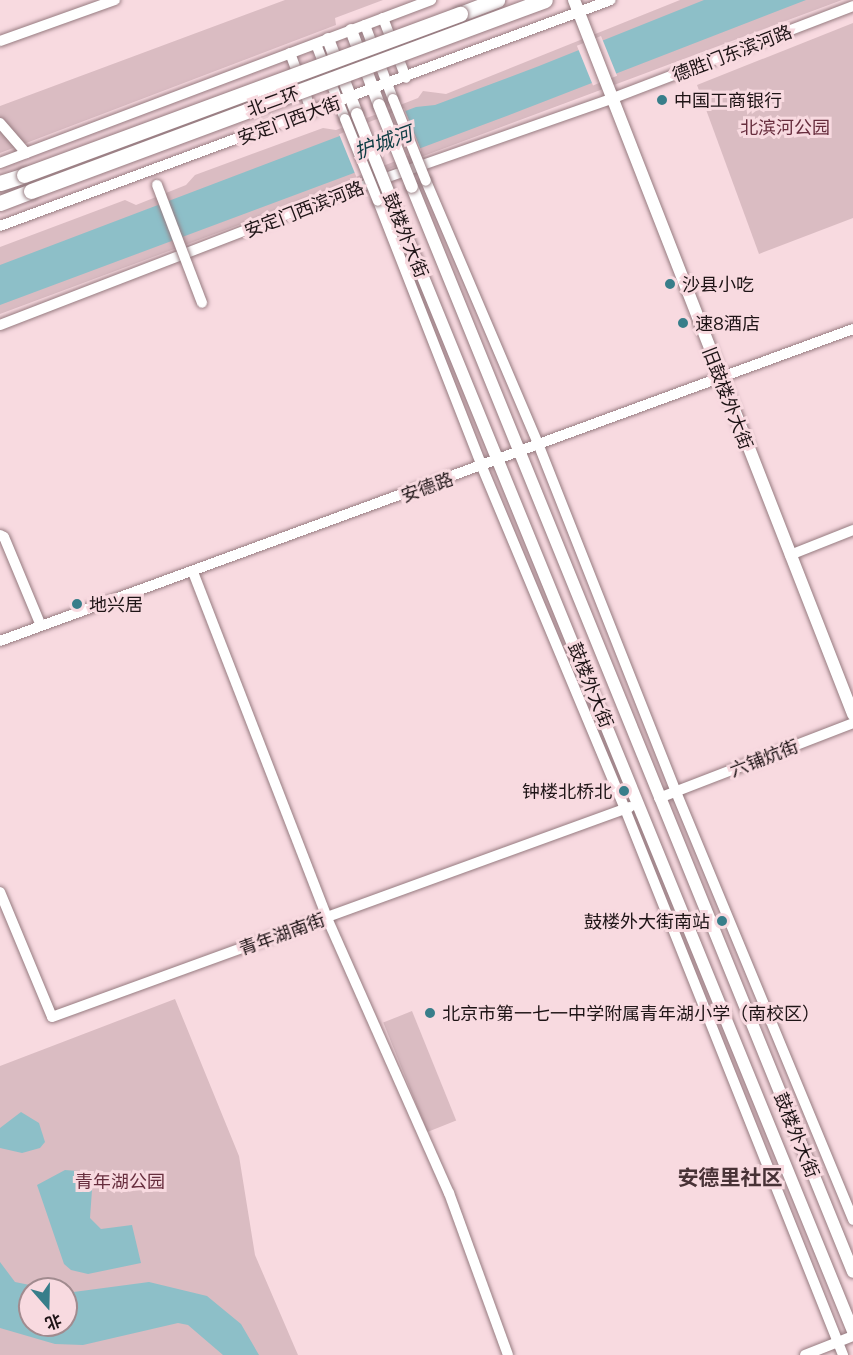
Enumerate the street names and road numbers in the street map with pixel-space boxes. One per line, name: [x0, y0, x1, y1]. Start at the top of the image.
street label: 德胜门东滨河路: [669, 20, 795, 86]
street label: 北二环: [244, 82, 302, 120]
street label: 安定门西大街: [235, 91, 343, 149]
street label: 安定门西滨河路: [241, 176, 367, 242]
street label: 鼓楼外大街: [379, 189, 433, 281]
street label: 旧鼓楼外大街: [699, 344, 757, 452]
street label: 安德路: [398, 468, 456, 506]
street label: 鼓楼外大街: [564, 639, 618, 731]
street label: 六铺炕街: [727, 735, 801, 781]
street label: 青年湖南街: [236, 908, 328, 960]
street label: 鼓楼外大街: [770, 1089, 824, 1181]

